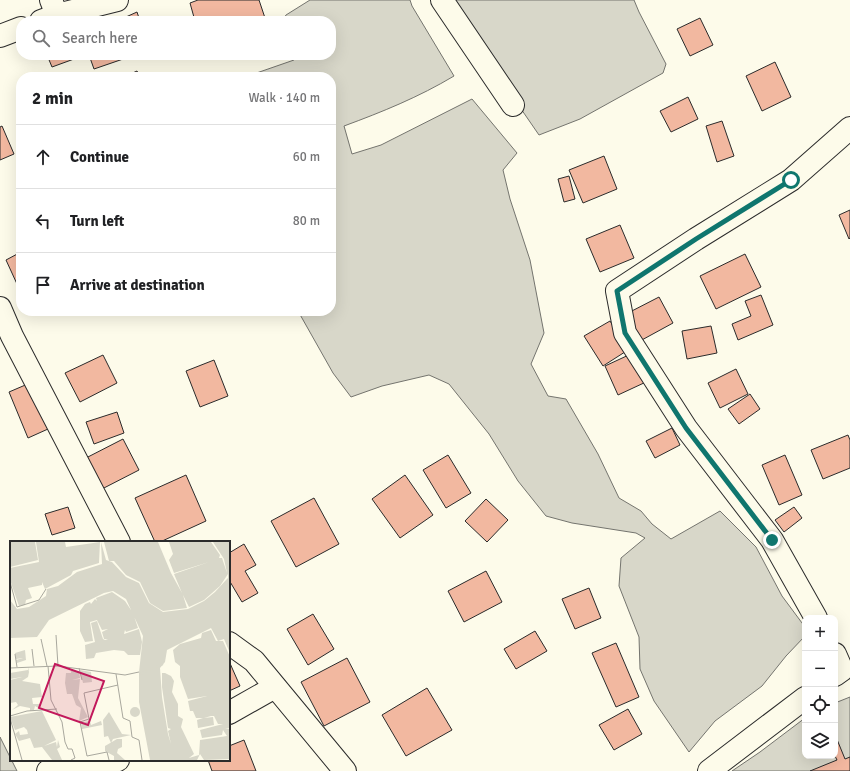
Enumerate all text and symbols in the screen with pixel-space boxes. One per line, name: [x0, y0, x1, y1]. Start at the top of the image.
search box: [16, 16, 336, 60]
icon: search: [30, 27, 52, 49]
text: Search here: [62, 29, 138, 47]
text: 2 min: [32, 88, 73, 109]
text: Walk · 140 m: [249, 90, 320, 106]
icon: ahead: [32, 146, 54, 168]
text: Continue: [70, 148, 129, 166]
text: 60 m: [293, 149, 320, 165]
route start: [782, 171, 800, 189]
icon: left: [32, 210, 54, 232]
text: Turn left: [70, 212, 124, 230]
text: 80 m: [293, 213, 320, 229]
icon: arrive: [32, 274, 54, 296]
text: Arrive at destination: [70, 276, 205, 294]
route end: [763, 531, 781, 549]
inset map: [10, 541, 230, 761]
map controls: [802, 615, 838, 759]
button: +: [802, 615, 838, 651]
button: −: [802, 651, 838, 687]
button: locate: [802, 687, 838, 723]
button: layers: [802, 723, 838, 759]

